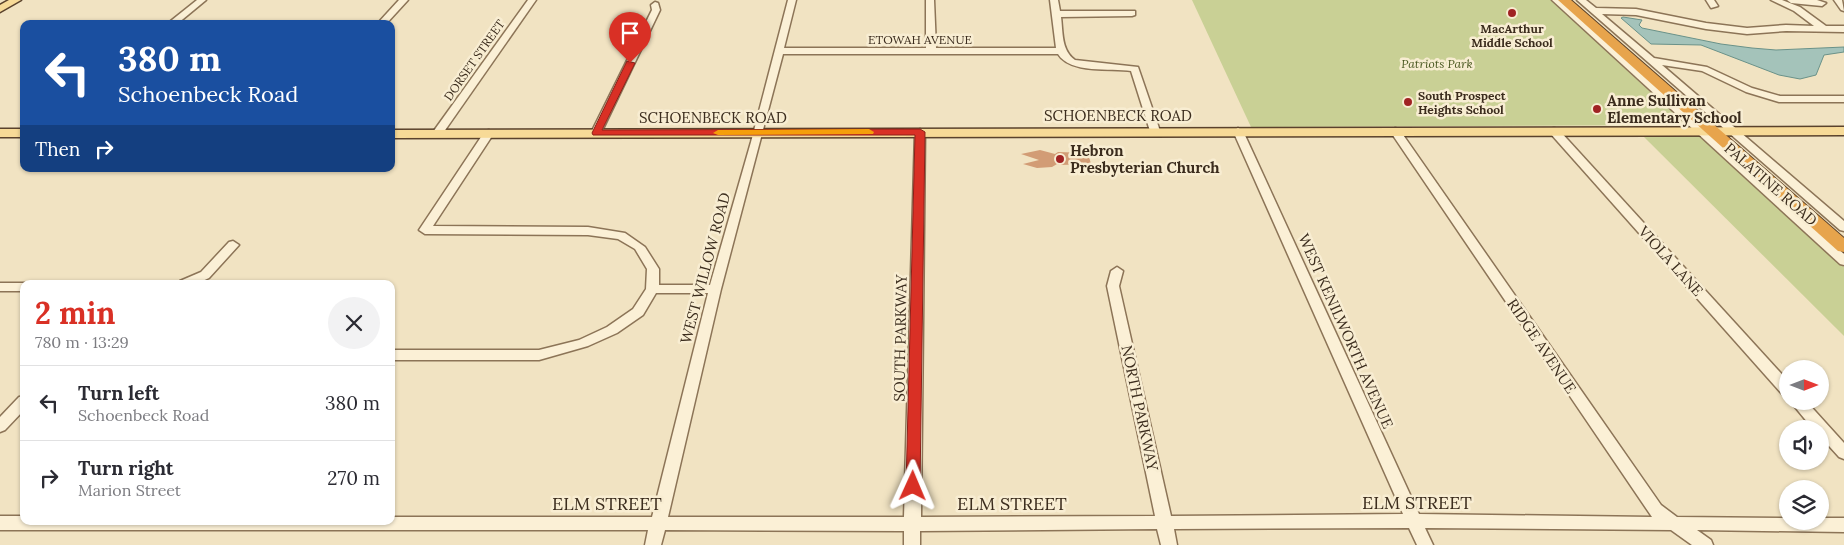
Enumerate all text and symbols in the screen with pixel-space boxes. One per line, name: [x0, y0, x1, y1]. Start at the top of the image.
marker: MacArthur Middle School: [1506, 7, 1518, 19]
pin: [609, 12, 651, 63]
street label: DORSET STREET: [440, 16, 508, 103]
icon: arrive: [616, 19, 644, 47]
place label: MacArthur Middle School: [1471, 21, 1553, 50]
street label: ETOWAH AVENUE: [868, 32, 972, 47]
text: 380 m: [118, 36, 221, 81]
icon: left: [35, 40, 100, 105]
park label: Patriots Park: [1401, 56, 1473, 71]
text: Schoenbeck Road: [118, 80, 298, 108]
place label: South Prospect Heights School: [1418, 88, 1507, 117]
place label: Anne Sullivan Elementary School: [1607, 91, 1742, 127]
marker: South Prospect Heights School: [1402, 96, 1414, 108]
marker: Anne Sullivan Elementary School: [1591, 103, 1603, 115]
street label: SCHOENBECK ROAD: [1044, 106, 1192, 125]
street label: SCHOENBECK ROAD: [639, 108, 787, 127]
icon: right: [90, 135, 118, 163]
text: Then: [35, 137, 80, 161]
street label: PALATINE ROAD: [1721, 138, 1821, 230]
place label: Hebron Presbyterian Church: [1070, 141, 1220, 177]
marker: Hebron Presbyterian Church: [1054, 153, 1066, 165]
street label: WEST WILLOW ROAD: [676, 190, 734, 346]
street label: VIOLA LANE: [1634, 221, 1707, 300]
street label: WEST KENILWORTH AVENUE: [1294, 231, 1398, 431]
street label: SOUTH PARKWAY: [889, 274, 911, 402]
text: 2 min: [35, 294, 115, 332]
street label: RIDGE AVENUE: [1503, 295, 1581, 397]
button: close: [328, 297, 380, 349]
text: 780 m · 13:29: [35, 332, 129, 352]
street label: NORTH PARKWAY: [1117, 343, 1163, 473]
north arrow: [1779, 360, 1829, 410]
map controls: [1779, 360, 1829, 530]
text: Turn left: [78, 381, 159, 405]
icon: left: [35, 389, 63, 417]
text: 380 m: [325, 391, 380, 415]
text: Schoenbeck Road: [78, 405, 209, 425]
button: sound: [1779, 420, 1829, 470]
text: Turn right: [78, 456, 174, 480]
position arrow: [886, 459, 938, 511]
icon: right: [35, 464, 63, 492]
text: 270 m: [327, 466, 380, 490]
text: Marion Street: [78, 480, 181, 500]
button: layers: [1779, 480, 1829, 530]
street label: ELM STREET: [1362, 491, 1472, 514]
street label: ELM STREET: [552, 492, 662, 515]
street label: ELM STREET: [957, 492, 1067, 515]

